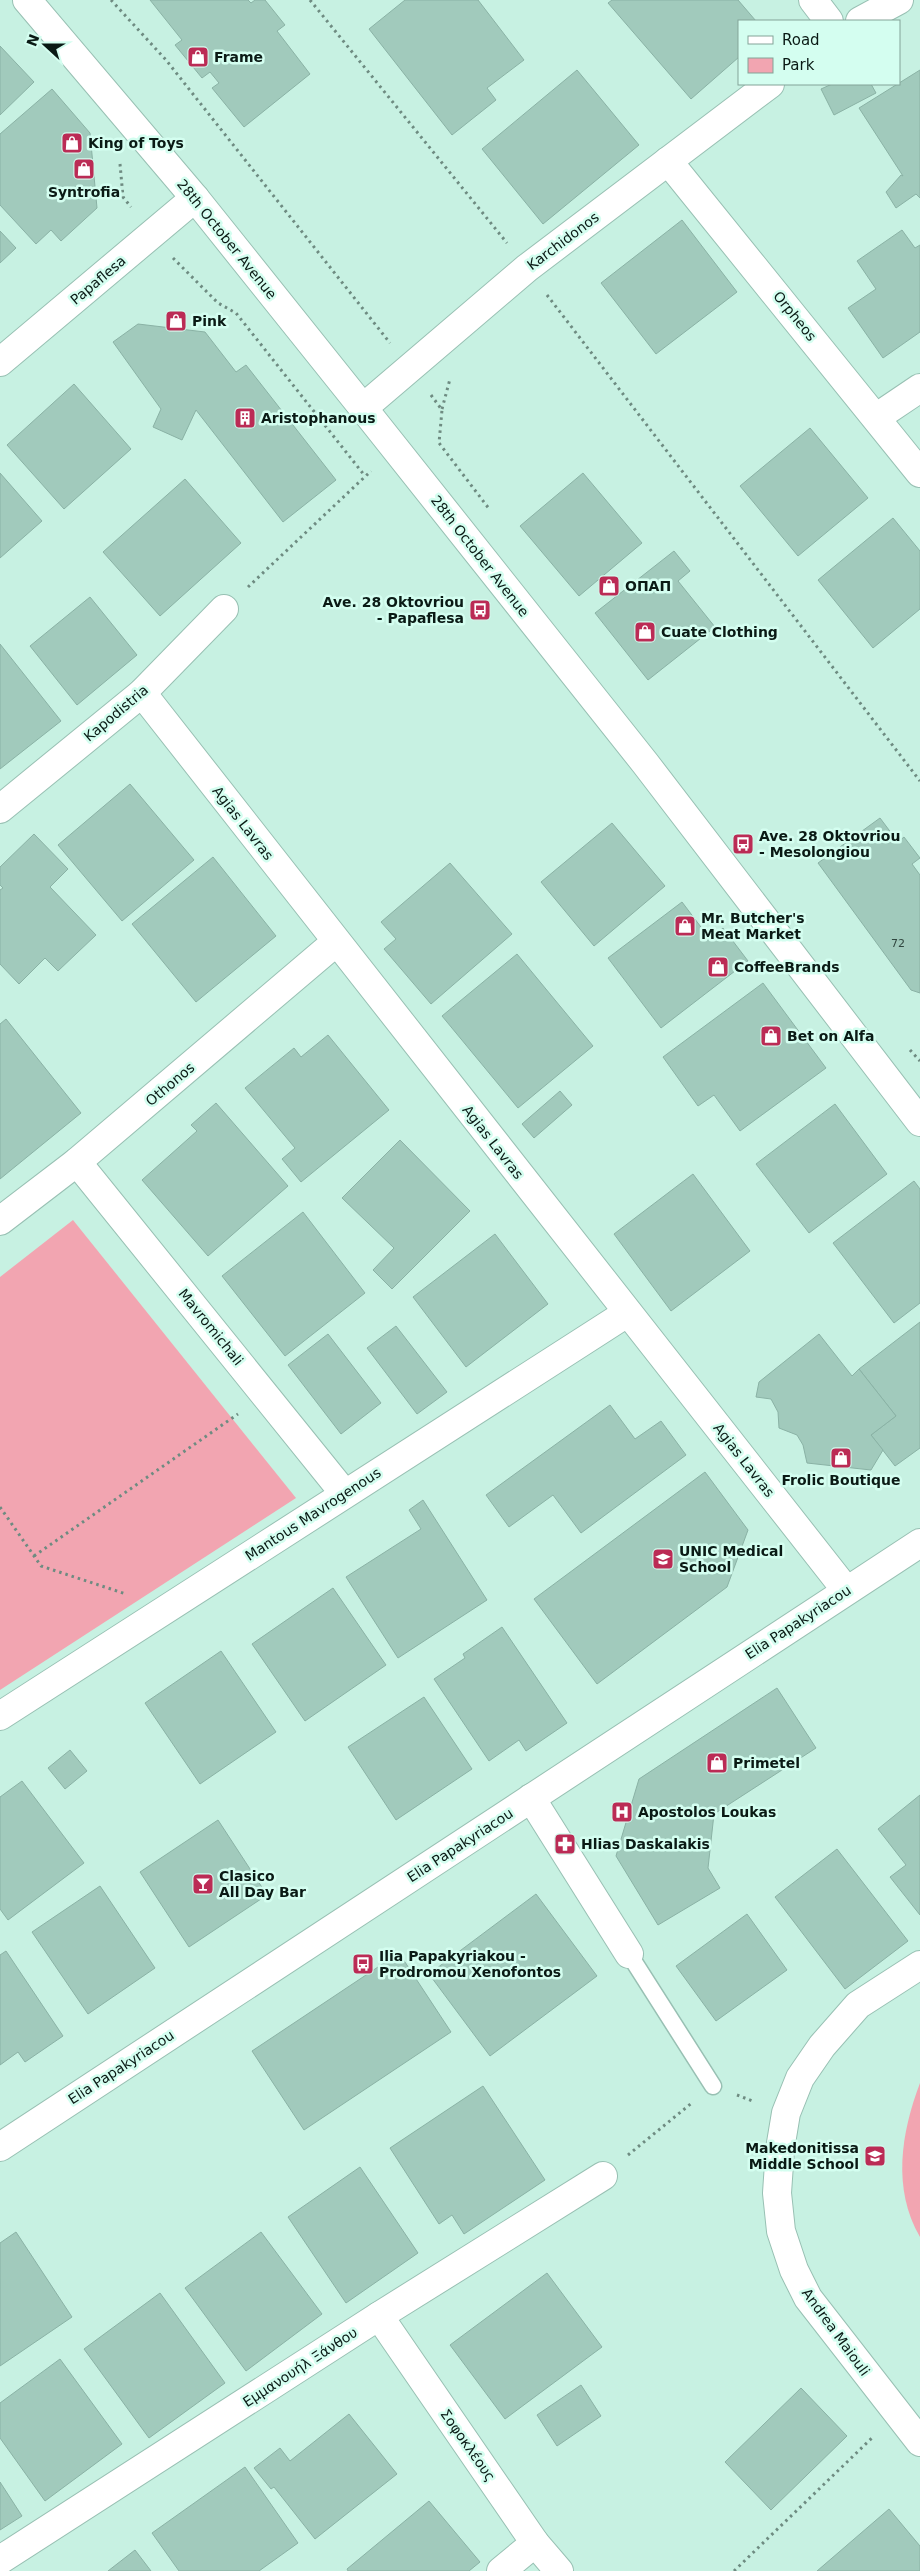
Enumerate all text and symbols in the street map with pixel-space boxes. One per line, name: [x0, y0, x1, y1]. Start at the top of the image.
north arrow: [20, 20, 70, 70]
legend: [738, 20, 900, 85]
text: Road: [782, 31, 820, 49]
text: N: [23, 32, 42, 49]
shop icon: Frame: [186, 45, 210, 69]
place label: Frame: [214, 49, 263, 65]
text: Park: [782, 56, 815, 74]
shop icon: King of Toys: [60, 131, 84, 155]
place label: King of Toys: [88, 135, 184, 151]
shop icon: Syntrofia: [72, 157, 96, 181]
street label: 28th October Avenue: [174, 176, 280, 302]
place label: Syntrofia: [48, 184, 120, 200]
street label: Karchidonos: [524, 209, 602, 273]
street label: Papaflesa: [67, 252, 129, 308]
street label: Orpheos: [770, 288, 820, 344]
shop icon: Pink: [164, 309, 188, 333]
place label: Pink: [192, 313, 227, 329]
building icon: Aristophanous: [233, 406, 257, 430]
place label: Aristophanous: [261, 410, 376, 426]
street label: 28th October Avenue: [428, 492, 532, 620]
shop icon: ΟΠΑΠ: [597, 574, 621, 598]
place label: ΟΠΑΠ: [625, 578, 671, 594]
place label: Ave. 28 Oktovriou - Papaflesa: [323, 594, 464, 626]
bus stop icon: Ave. 28 Oktovriou - Papaflesa: [468, 598, 492, 622]
shop icon: Cuate Clothing: [633, 620, 657, 644]
place label: Cuate Clothing: [661, 624, 778, 640]
street label: Kapodistria: [81, 682, 151, 744]
street label: Agias Lavras: [209, 783, 277, 863]
place label: Ave. 28 Oktovriou - Mesolongiou: [759, 828, 900, 860]
bus stop icon: Ave. 28 Oktovriou - Mesolongiou: [731, 832, 755, 856]
place label: Mr. Butcher's Meat Market: [701, 910, 805, 942]
shop icon: Mr. Butcher's Meat Market: [673, 914, 697, 938]
house number: 72: [891, 937, 905, 950]
shop icon: CoffeeBrands: [706, 955, 730, 979]
place label: CoffeeBrands: [734, 959, 840, 975]
shop icon: Bet on Alfa: [759, 1024, 783, 1048]
place label: Bet on Alfa: [787, 1028, 874, 1044]
street label: Othonos: [142, 1059, 198, 1109]
street label: Agias Lavras: [459, 1102, 527, 1182]
street label: Mavromichali: [175, 1286, 247, 1368]
street label: Agias Lavras: [710, 1420, 778, 1500]
shop icon: Frolic Boutique: [829, 1446, 853, 1470]
street label: Mantous Mavrogenous: [242, 1464, 384, 1564]
place label: Frolic Boutique: [781, 1472, 901, 1488]
place label: UNIC Medical School: [679, 1543, 783, 1575]
school or university icon: UNIC Medical School: [651, 1547, 675, 1571]
street label: Elia Papakyriacou: [742, 1582, 854, 1662]
shop icon: Primetel: [705, 1751, 729, 1775]
place label: Primetel: [733, 1755, 800, 1771]
hospital icon: Apostolos Loukas: [610, 1800, 634, 1824]
place label: Apostolos Loukas: [638, 1804, 776, 1820]
street label: Elia Papakyriacou: [404, 1805, 516, 1885]
pharmacy icon: Hlias Daskalakis: [553, 1832, 577, 1856]
place label: Hlias Daskalakis: [581, 1836, 710, 1852]
place label: Clasico All Day Bar: [219, 1868, 306, 1900]
bar icon: Clasico All Day Bar: [191, 1872, 215, 1896]
place label: Ilia Papakyriakou - Prodromou Xenofontos: [379, 1948, 561, 1980]
bus stop icon: Ilia Papakyriakou - Prodromou Xenofontos: [351, 1952, 375, 1976]
street label: Elia Papakyriacou: [65, 2027, 177, 2107]
place label: Makedonitissa Middle School: [745, 2140, 859, 2172]
school or university icon: Makedonitissa Middle School: [863, 2144, 887, 2168]
street label: Andrea Maiouli: [799, 2285, 873, 2379]
street label: Εμμανουήλ Ξάνθου: [240, 2324, 360, 2410]
street label: Σοφοκλέους: [437, 2406, 499, 2484]

